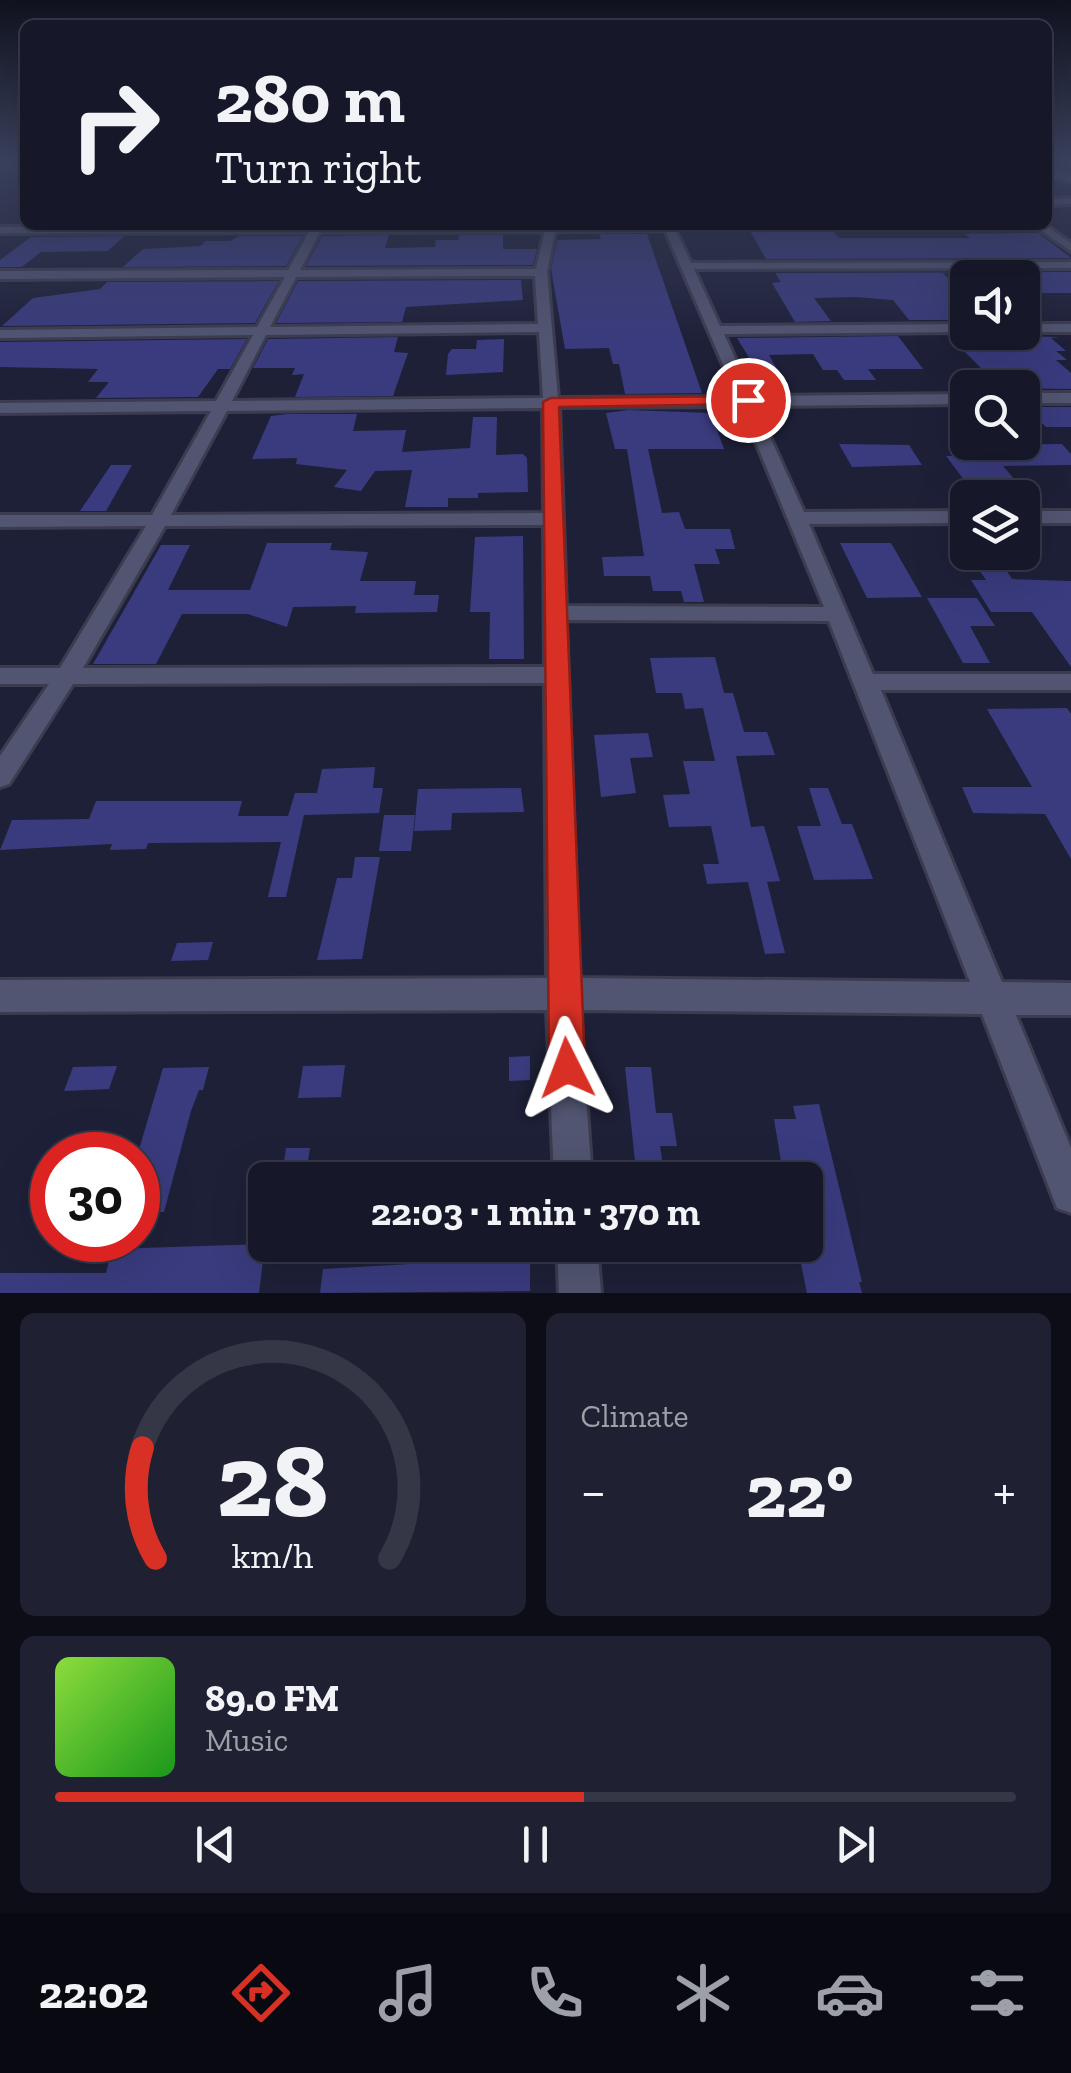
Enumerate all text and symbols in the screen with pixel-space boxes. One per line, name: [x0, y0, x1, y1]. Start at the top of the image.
text: 280 m: [215, 56, 405, 140]
icon: right: [50, 60, 180, 190]
text: Turn right: [215, 141, 421, 195]
map controls: [950, 260, 1040, 570]
button: sound: [950, 260, 1040, 350]
pin: [706, 358, 791, 443]
button: search: [950, 370, 1040, 460]
icon: arrive: [721, 373, 776, 428]
button: layers: [950, 480, 1040, 570]
position arrow: [515, 1016, 619, 1120]
speed limit sign: 30: [30, 1132, 160, 1262]
text: 22:03 · 1 min · 370 m: [371, 1189, 700, 1235]
text: Climate: [581, 1397, 689, 1435]
text: 28: [217, 1418, 329, 1543]
text: 22°: [746, 1446, 853, 1536]
text: −: [581, 1458, 606, 1524]
text: +: [993, 1458, 1016, 1524]
text: km/h: [232, 1534, 314, 1577]
text: 89.0 FM: [205, 1675, 339, 1721]
text: Music: [205, 1721, 288, 1759]
icon: previous: [188, 1817, 243, 1872]
icon: pause: [508, 1817, 563, 1872]
icon: next: [828, 1817, 883, 1872]
icon: directions: [226, 1958, 296, 2028]
icon: music: [373, 1958, 443, 2028]
icon: phone: [520, 1958, 590, 2028]
icon: climate: [668, 1958, 738, 2028]
icon: car: [815, 1958, 885, 2028]
icon: filters: [962, 1958, 1032, 2028]
text: 22:02: [39, 1966, 148, 2020]

